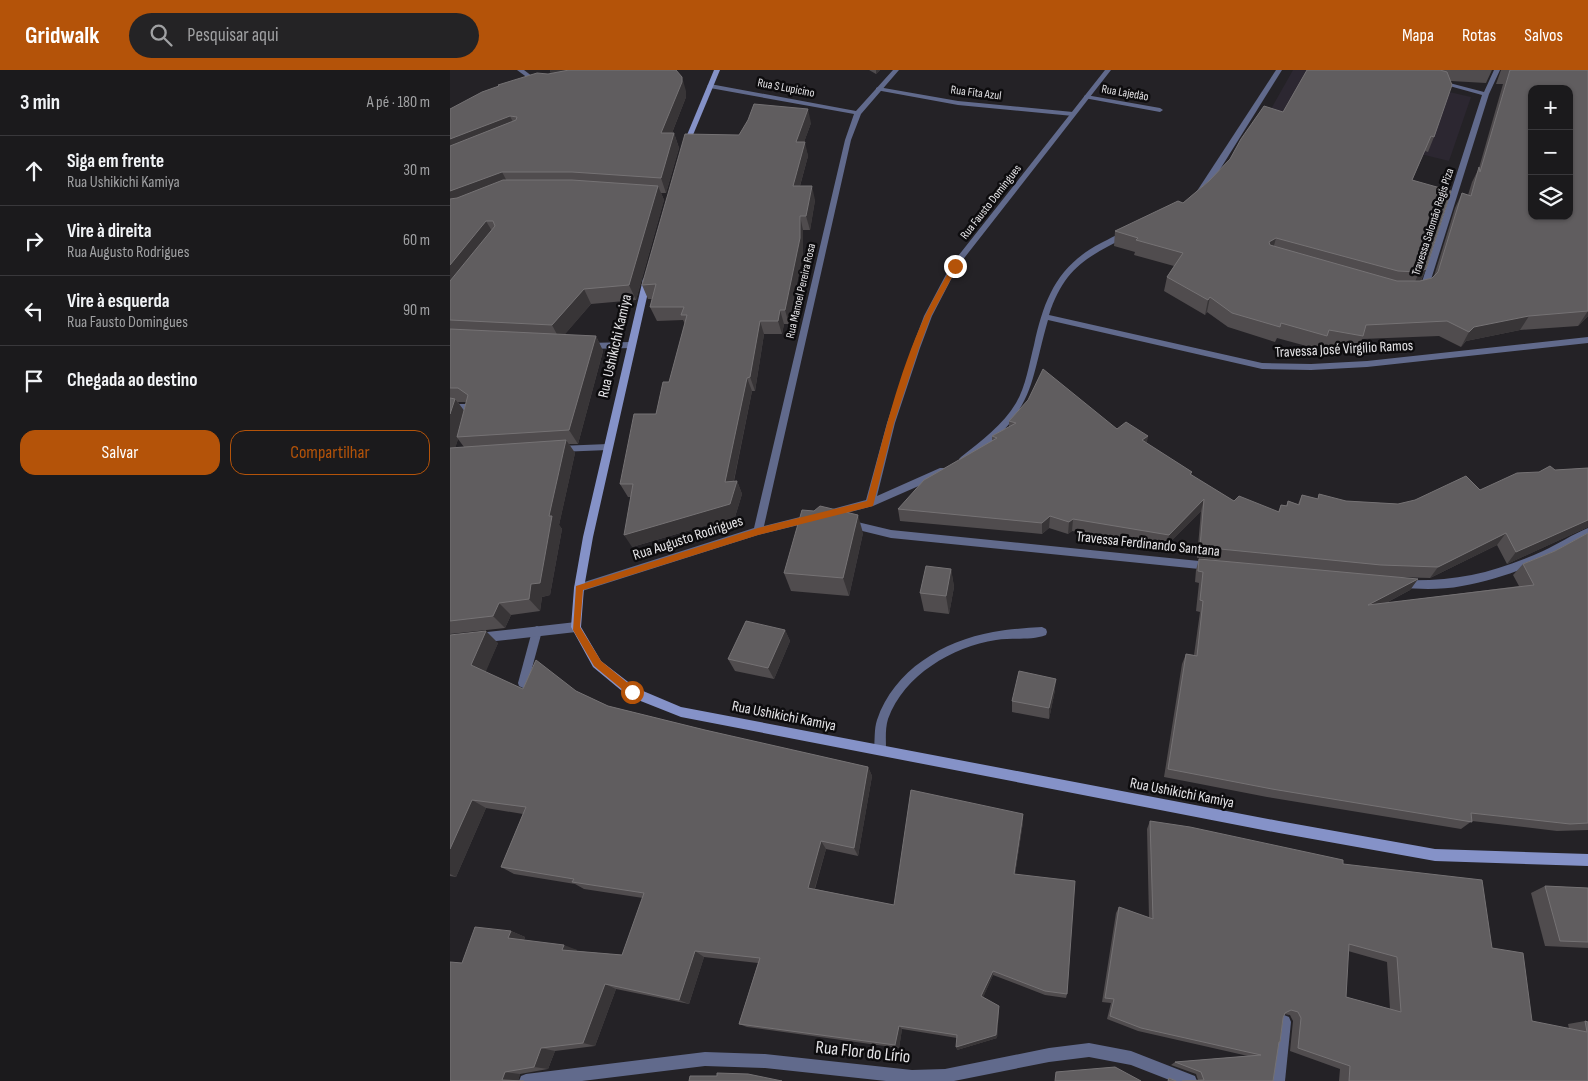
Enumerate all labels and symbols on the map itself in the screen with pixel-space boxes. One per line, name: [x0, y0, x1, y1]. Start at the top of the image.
street label: Rua S Lupicino: [756, 75, 816, 101]
street label: Rua Lajedão: [1100, 81, 1150, 105]
street label: Rua Fita Azul: [950, 82, 1002, 104]
street label: Rua Fausto Domingues: [957, 162, 1025, 242]
street label: Travessa Salomão Regis Piza: [1409, 166, 1458, 278]
street label: Rua Manoel Pereira Rosa: [783, 242, 819, 340]
route end: [944, 255, 967, 278]
street label: Rua Ushikichi Kamiya: [594, 292, 636, 400]
street label: Travessa José Virgílio Ramos: [1274, 336, 1414, 362]
street label: Rua Augusto Rodrigues: [630, 511, 746, 565]
street label: Travessa Ferdinando Santana: [1075, 527, 1221, 561]
route start: [621, 681, 644, 704]
street label: Rua Ushikichi Kamiya: [730, 697, 838, 735]
street label: Rua Ushikichi Kamiya: [1128, 774, 1236, 812]
street label: Rua Flor do Lírio: [815, 1037, 911, 1067]

